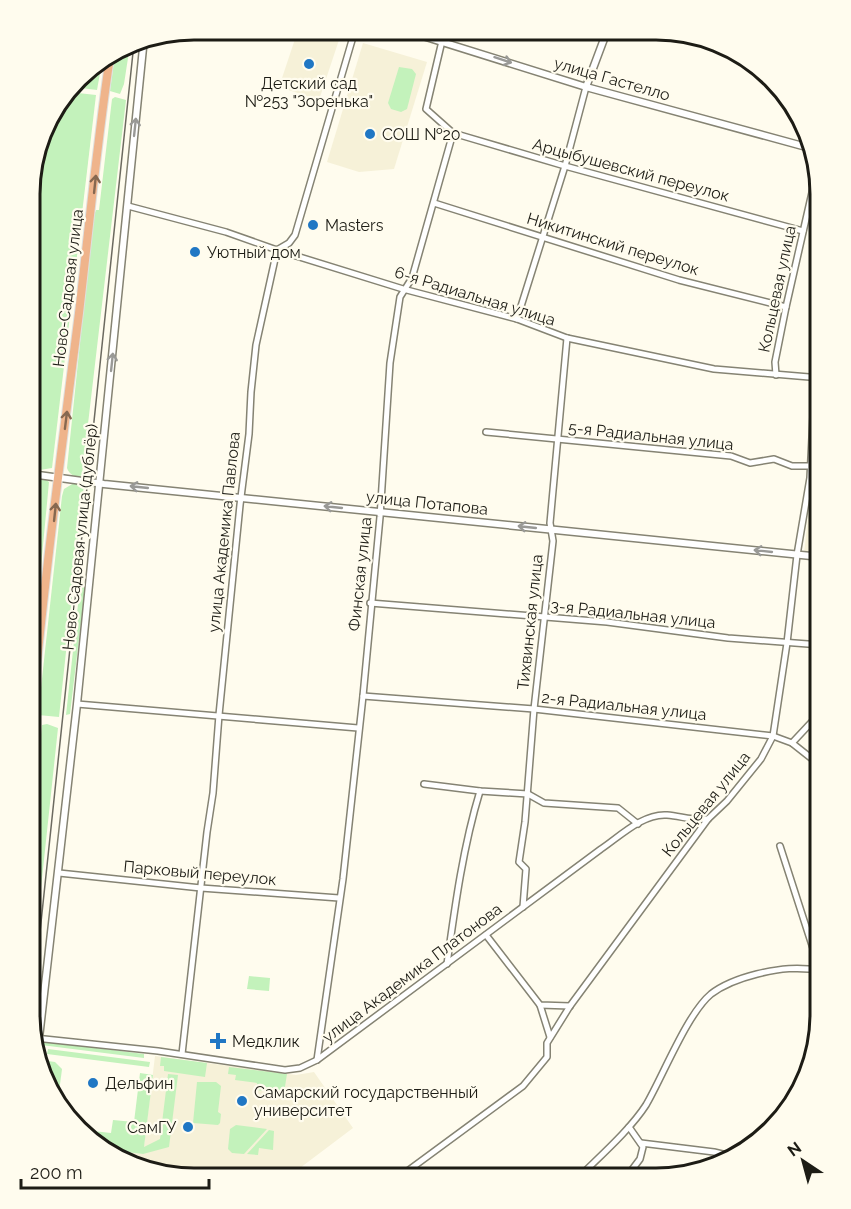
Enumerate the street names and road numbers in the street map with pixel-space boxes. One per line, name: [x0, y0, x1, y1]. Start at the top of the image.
street label: улица Гастелло: [552, 53, 672, 105]
street label: Арцыбушевский переулок: [531, 135, 731, 205]
street label: Ново-Садовая улица: [49, 208, 87, 368]
street label: Никитинский переулок: [525, 209, 701, 279]
street label: Кольцевая улица: [754, 224, 800, 354]
street label: 6-я Радиальная улица: [392, 262, 558, 330]
street label: 5-я Радиальная улица: [567, 418, 735, 454]
street label: Ново-Садовая улица (дублёр): [59, 423, 101, 651]
street label: улица Академика Павлова: [204, 431, 244, 633]
street label: улица Потапова: [365, 487, 489, 519]
street label: Финская улица: [345, 516, 375, 632]
street label: Тихвинская улица: [513, 553, 547, 691]
street label: 3-я Радиальная улица: [550, 596, 716, 632]
street label: 2-я Радиальная улица: [541, 688, 707, 724]
street label: Кольцевая улица: [658, 748, 754, 860]
street label: Парковый переулок: [123, 857, 277, 889]
street label: улица Академика Платонова: [319, 899, 505, 1047]

